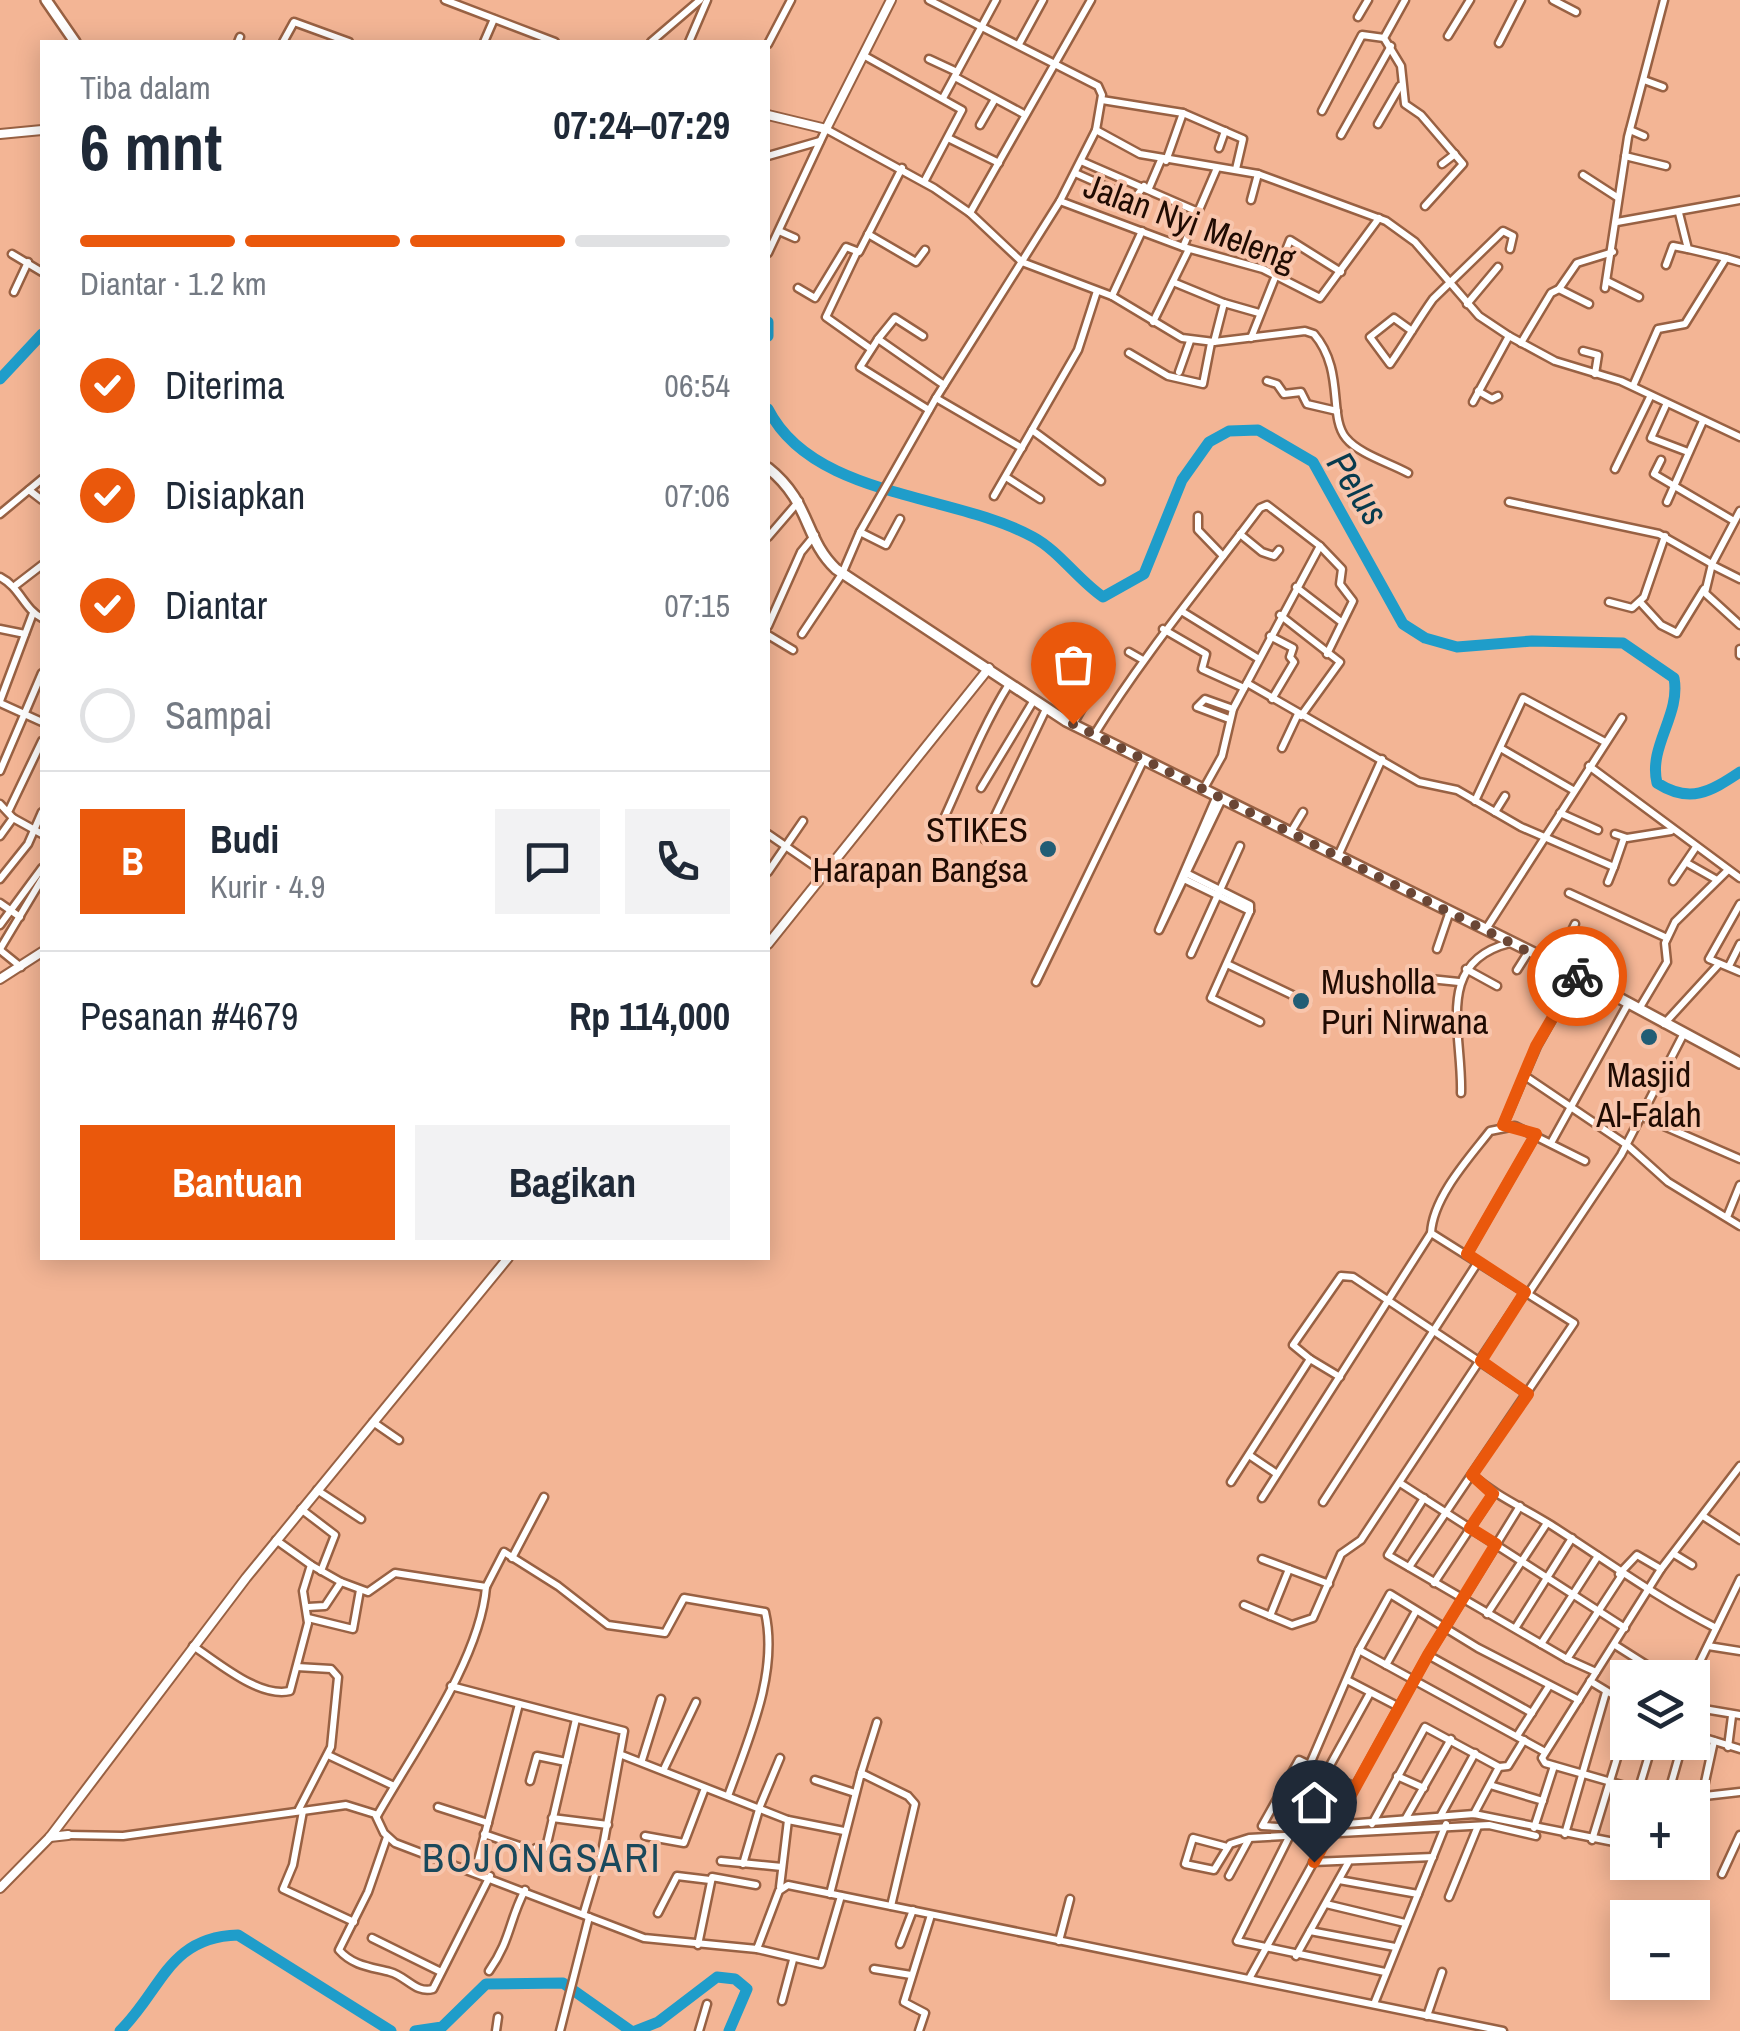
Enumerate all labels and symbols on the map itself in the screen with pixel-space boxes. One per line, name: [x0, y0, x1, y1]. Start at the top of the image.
street label: Jalan Nyi Meleng: [1078, 162, 1302, 282]
water label: Pelus: [1315, 441, 1401, 535]
pin: [1031, 622, 1116, 725]
place label: STIKES Harapan Bangsa: [813, 806, 1028, 893]
marker: STIKES Harapan Bangsa: [1037, 838, 1059, 860]
courier: [1527, 926, 1627, 1026]
place label: Musholla Puri Nirwana: [1321, 958, 1489, 1045]
marker: Musholla Puri Nirwana: [1290, 990, 1312, 1012]
marker: Masjid Al-Falah: [1638, 1026, 1660, 1048]
place label: Masjid Al-Falah: [1595, 1051, 1702, 1138]
pin: [1272, 1760, 1357, 1863]
district label: BOJONGSARI: [422, 1831, 662, 1884]

